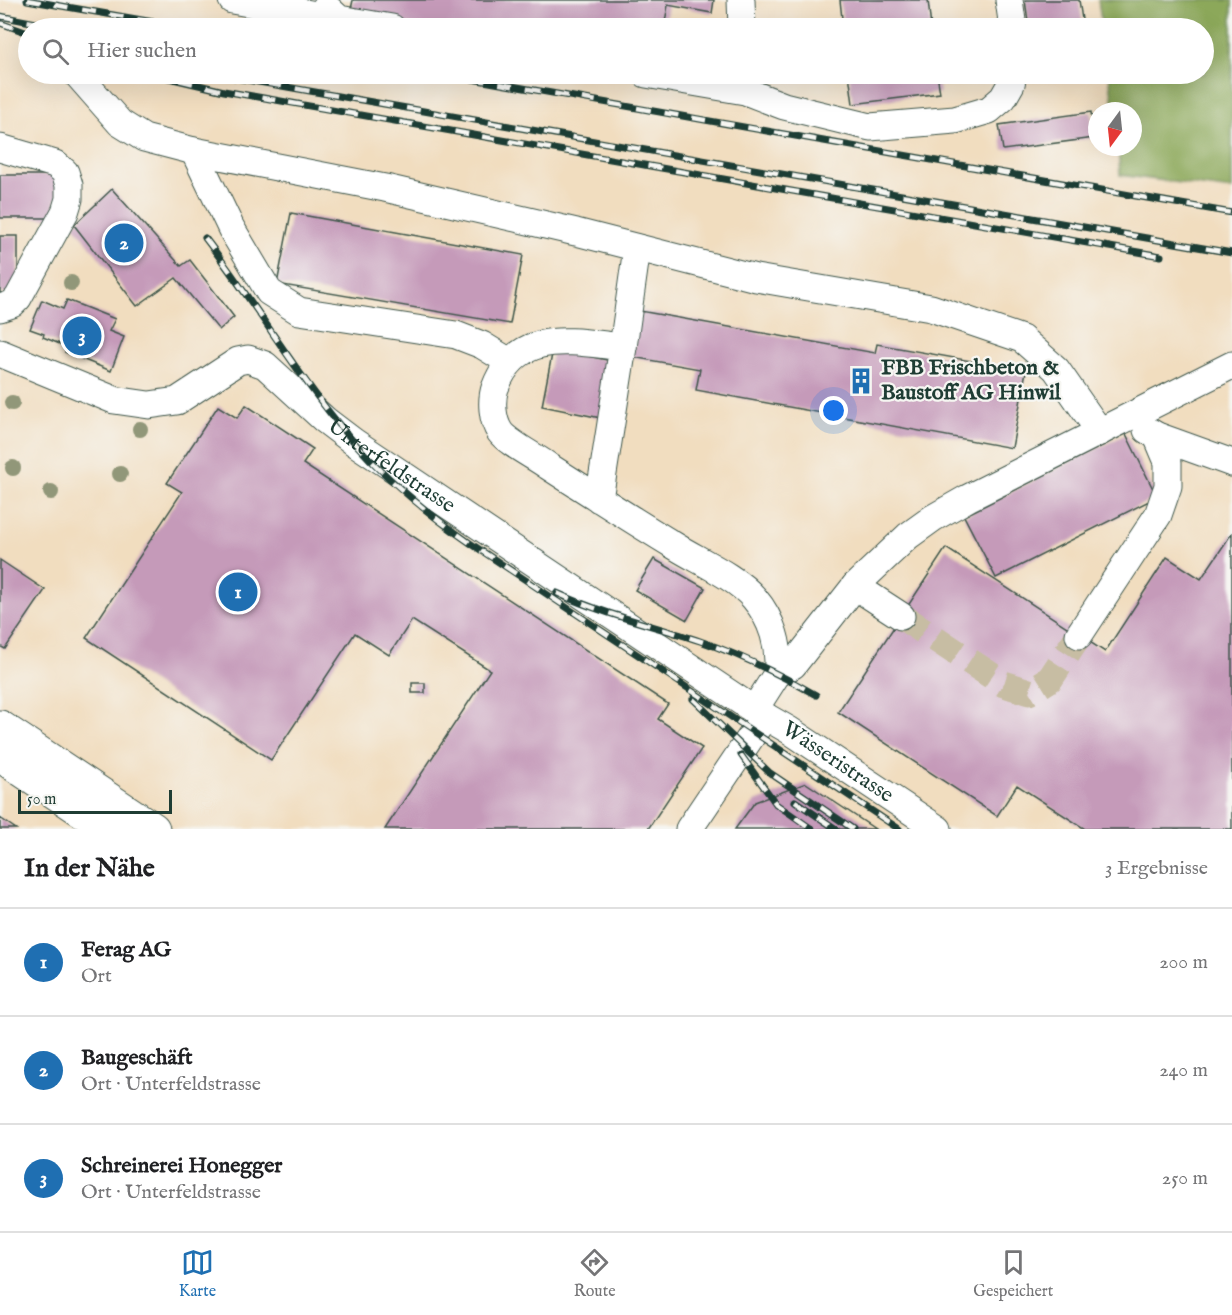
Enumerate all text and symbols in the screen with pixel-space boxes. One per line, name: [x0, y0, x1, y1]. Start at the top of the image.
search box: [18, 18, 1214, 84]
icon: search: [39, 35, 72, 68]
text: Hier suchen: [87, 37, 197, 65]
north arrow: [1088, 102, 1142, 156]
pin: 2: [104, 220, 144, 266]
pin: 3: [62, 314, 101, 358]
place label: FBB Frischbeton & Baustoff AG Hinwil: [881, 354, 1062, 407]
building icon: FBB Frischbeton & Baustoff AG Hinwil: [846, 366, 876, 396]
your location: [819, 396, 848, 425]
street label: Unterfeldstrasse: [321, 412, 461, 520]
pin: 1: [218, 570, 258, 614]
street label: Wässeristrasse: [776, 715, 899, 809]
scale bar: [18, 787, 172, 814]
text: 50 m: [27, 790, 56, 810]
text: In der Nähe: [24, 852, 155, 885]
text: 3 Ergebnisse: [1105, 856, 1208, 881]
text: Ferag AG: [81, 936, 171, 964]
text: 1: [40, 950, 47, 975]
text: 200 m: [1159, 950, 1208, 975]
text: Ort: [81, 964, 112, 989]
text: Baugeschäft: [81, 1044, 192, 1072]
text: 2: [39, 1058, 48, 1083]
text: 240 m: [1159, 1058, 1208, 1083]
text: Ort · Unterfeldstrasse: [81, 1072, 261, 1097]
text: Schreinerei Honegger: [81, 1152, 282, 1180]
text: 3: [40, 1166, 47, 1191]
text: 250 m: [1162, 1166, 1208, 1191]
text: Ort · Unterfeldstrasse: [81, 1180, 261, 1205]
tab: Karte: [179, 1246, 216, 1302]
tab: Route: [574, 1246, 616, 1302]
tab: Gespeichert: [973, 1246, 1053, 1302]

